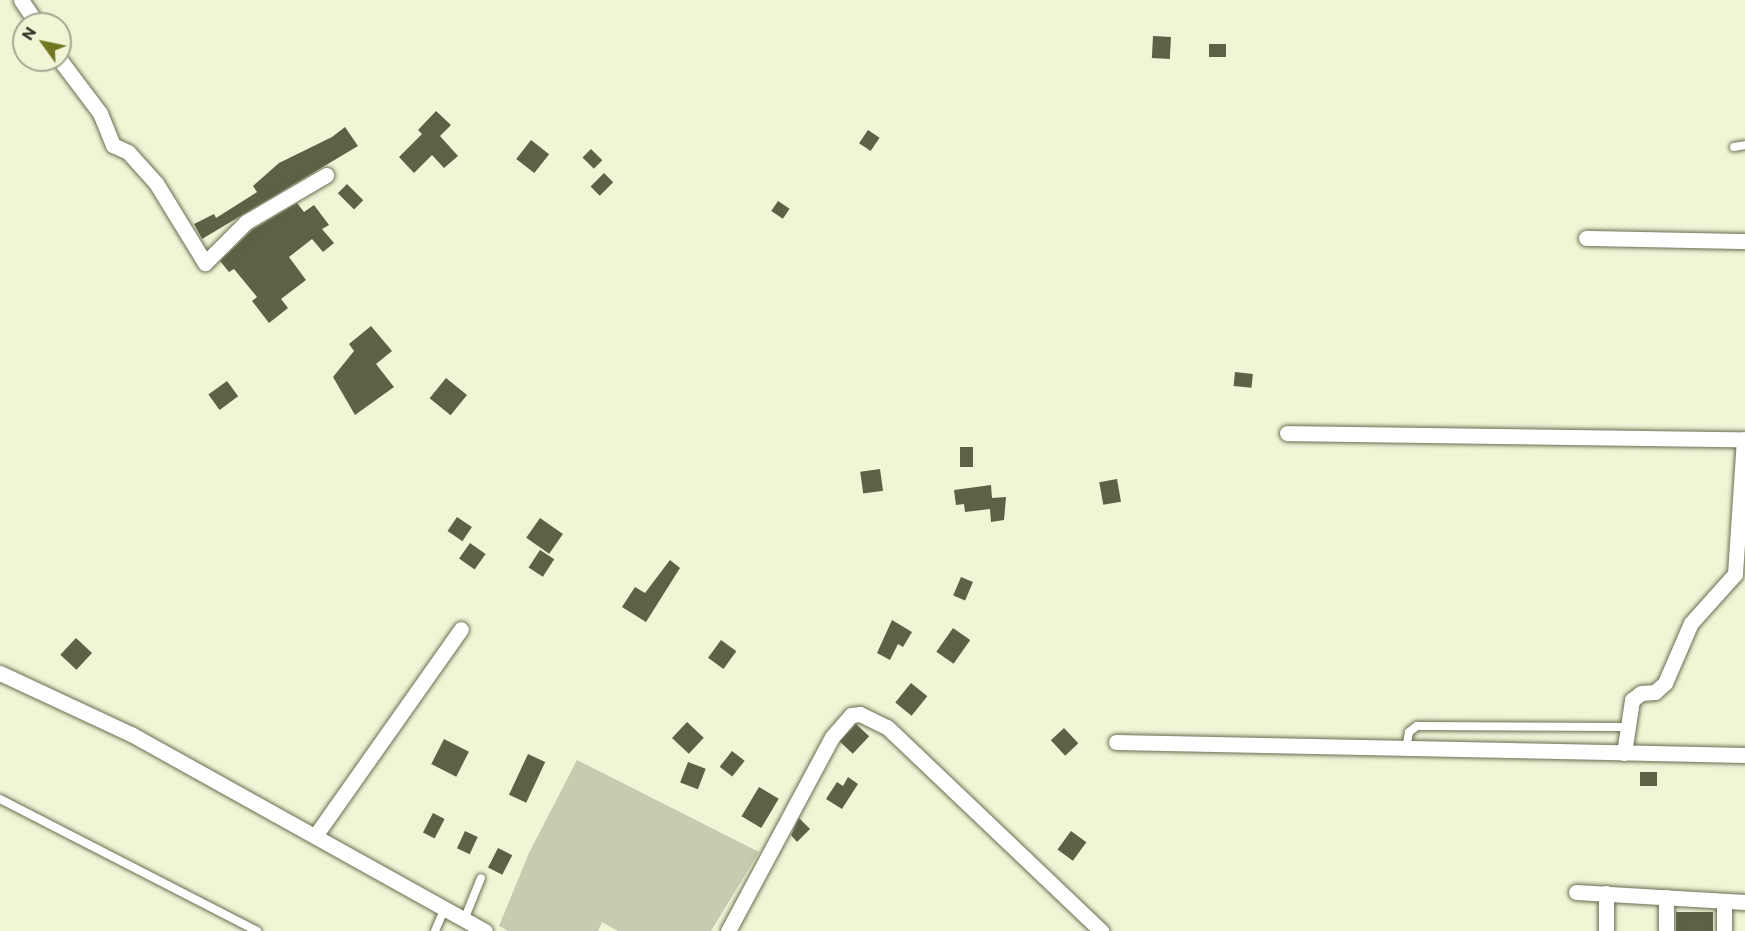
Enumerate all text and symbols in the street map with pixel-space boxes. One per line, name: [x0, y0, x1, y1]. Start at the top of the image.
north arrow: [12, 12, 72, 72]
text: N: [17, 23, 39, 43]

